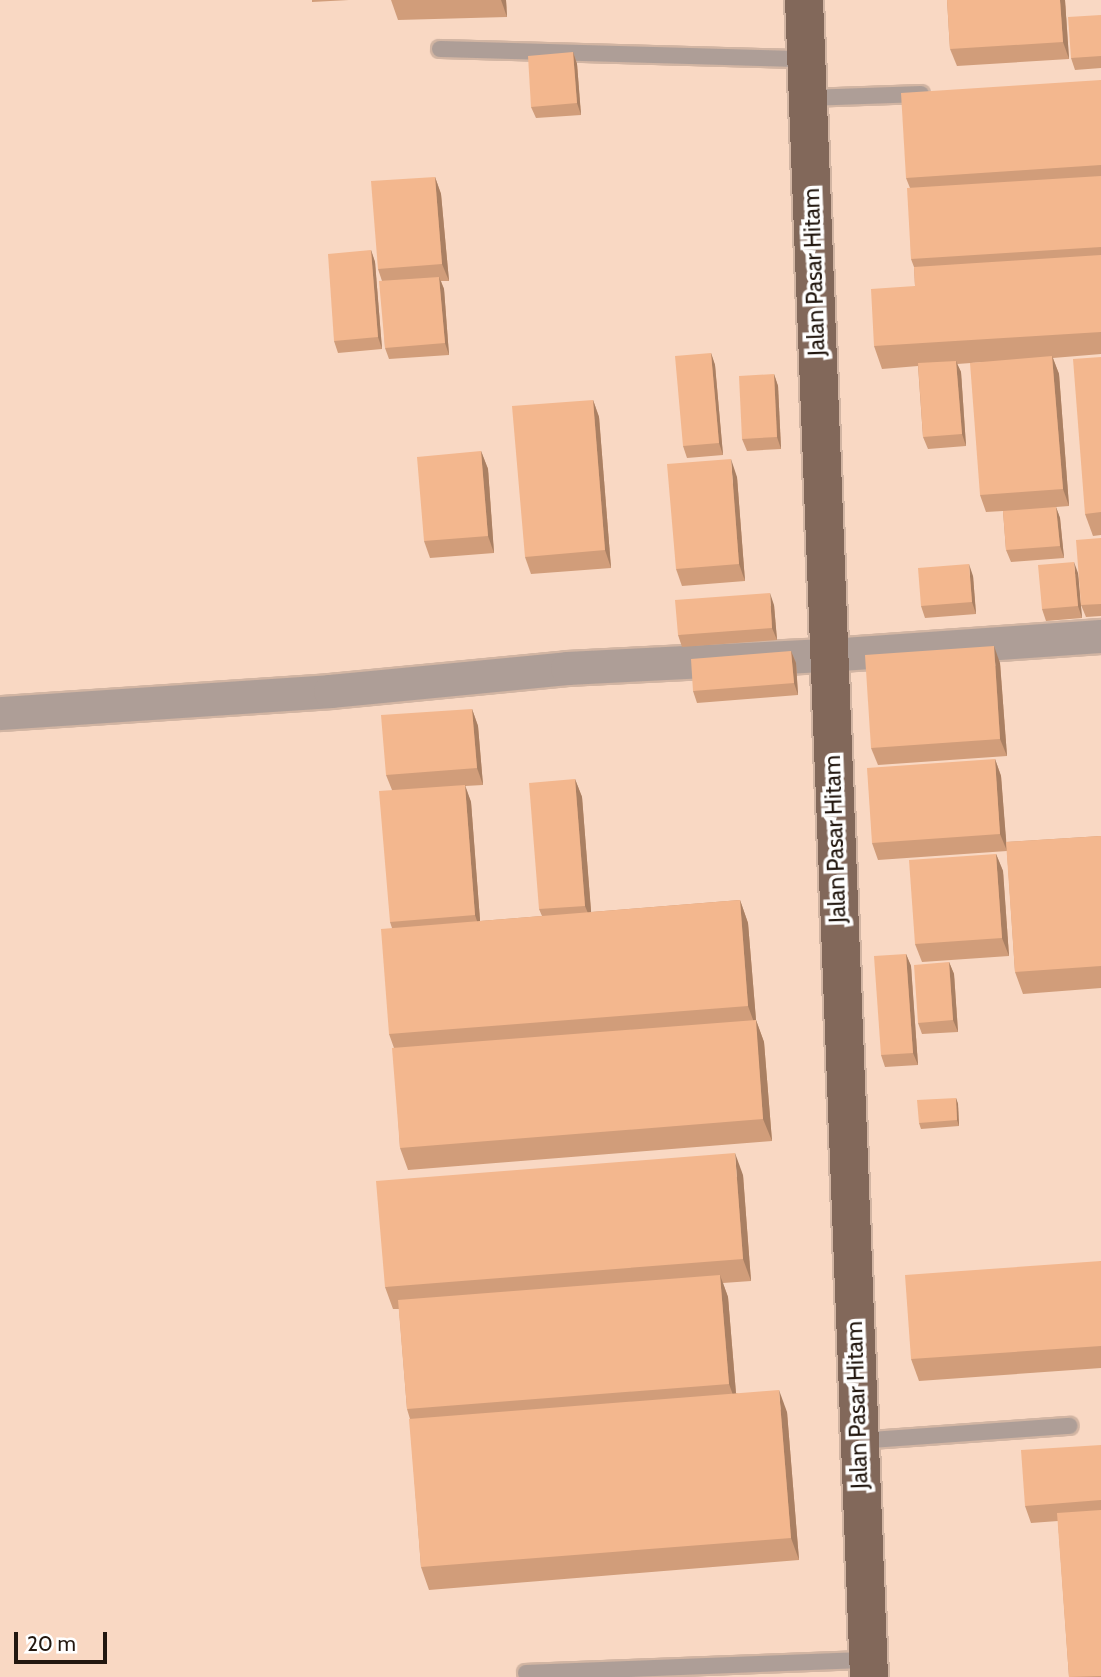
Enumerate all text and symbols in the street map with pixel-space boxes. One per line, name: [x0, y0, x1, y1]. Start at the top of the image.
street label: Jalan Pasar Hitam: [797, 188, 831, 356]
street label: Jalan Pasar Hitam: [818, 755, 852, 923]
street label: Jalan Pasar Hitam: [840, 1321, 874, 1489]
scale bar: [18, 1618, 110, 1662]
text: 20 m: [27, 1631, 76, 1656]

